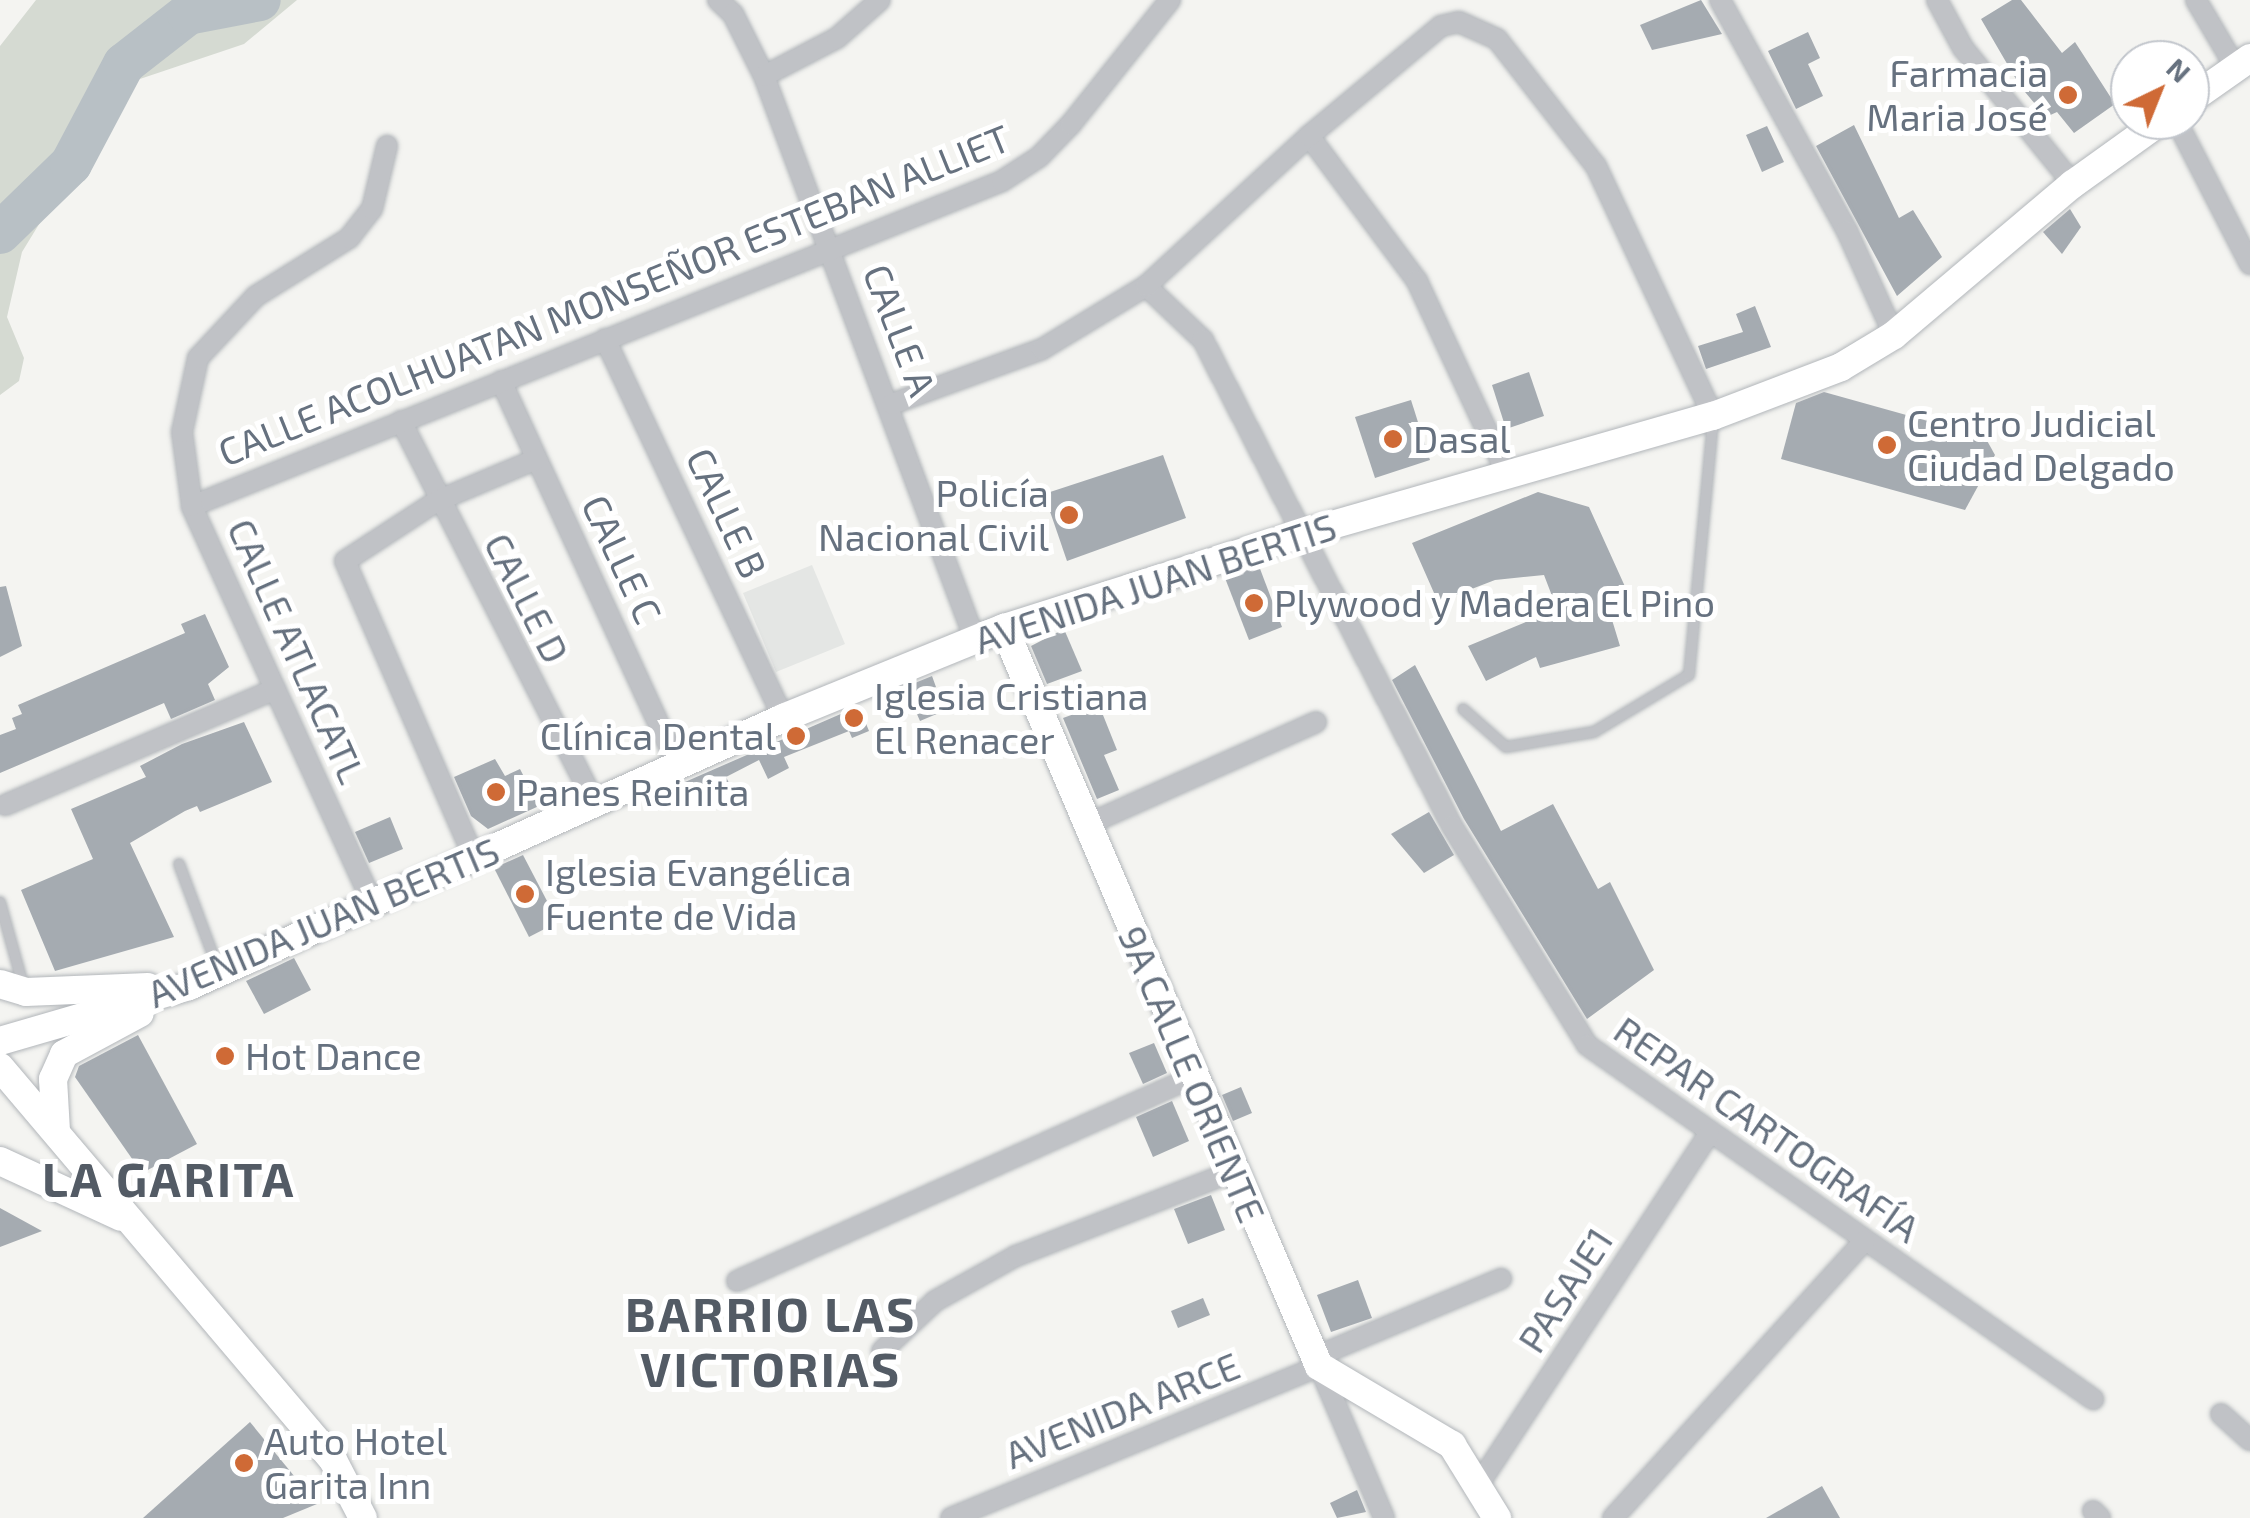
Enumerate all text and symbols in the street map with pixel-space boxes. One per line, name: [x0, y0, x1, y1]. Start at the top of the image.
north arrow: [2110, 40, 2210, 140]
place label: Farmacia Maria José: [1866, 50, 2048, 140]
text: N: [2160, 50, 2198, 89]
marker: Farmacia Maria José: [2057, 84, 2079, 106]
street label: CALLE ACOLHUATAN MONSEÑOR ESTEBAN ALLIET: [211, 114, 1017, 476]
street label: CALLE A: [854, 258, 946, 402]
place label: Centro Judicial Ciudad Delgado: [1907, 400, 2175, 489]
place label: Dasal: [1413, 416, 1511, 462]
marker: Dasal: [1382, 428, 1404, 450]
marker: Centro Judicial Ciudad Delgado: [1876, 434, 1898, 456]
street label: CALLE B: [677, 441, 777, 585]
place label: Policía Nacional Civil: [817, 470, 1049, 560]
street label: CALLE C: [573, 488, 671, 630]
street label: AVENIDA JUAN BERTIS: [968, 503, 1342, 663]
marker: Policía Nacional Civil: [1058, 504, 1080, 526]
street label: CALLE ATLACATL: [218, 511, 376, 791]
street label: CALLE D: [475, 526, 579, 670]
place label: Plywood y Madera El Pino: [1274, 580, 1718, 626]
marker: Plywood y Madera El Pino: [1243, 592, 1265, 614]
place label: Iglesia Cristiana El Renacer: [874, 673, 1148, 762]
marker: Iglesia Cristiana El Renacer: [843, 707, 865, 729]
place label: Clínica Dental: [540, 713, 776, 759]
marker: Clínica Dental: [785, 725, 807, 747]
place label: Panes Reinita: [516, 769, 749, 815]
marker: Panes Reinita: [485, 781, 507, 803]
street label: AVENIDA JUAN BERTIS: [140, 827, 506, 1017]
place label: Iglesia Evangélica Fuente de Vida: [545, 849, 852, 938]
marker: Iglesia Evangélica Fuente de Vida: [514, 883, 536, 905]
street label: 9A CALLE ORIENTE: [1109, 919, 1275, 1229]
street label: REPAR CARTOGRAFÍA: [1606, 1007, 1928, 1251]
place label: Hot Dance: [245, 1033, 422, 1079]
marker: Hot Dance: [214, 1045, 236, 1067]
district label: LA GARITA: [42, 1150, 296, 1208]
street label: PASAJE1: [1508, 1219, 1622, 1361]
district label: BARRIO LAS VICTORIAS: [625, 1284, 917, 1397]
street label: AVENIDA ARCE: [997, 1342, 1247, 1478]
place label: Auto Hotel Garita Inn: [264, 1418, 447, 1508]
marker: Auto Hotel Garita Inn: [233, 1452, 255, 1474]

